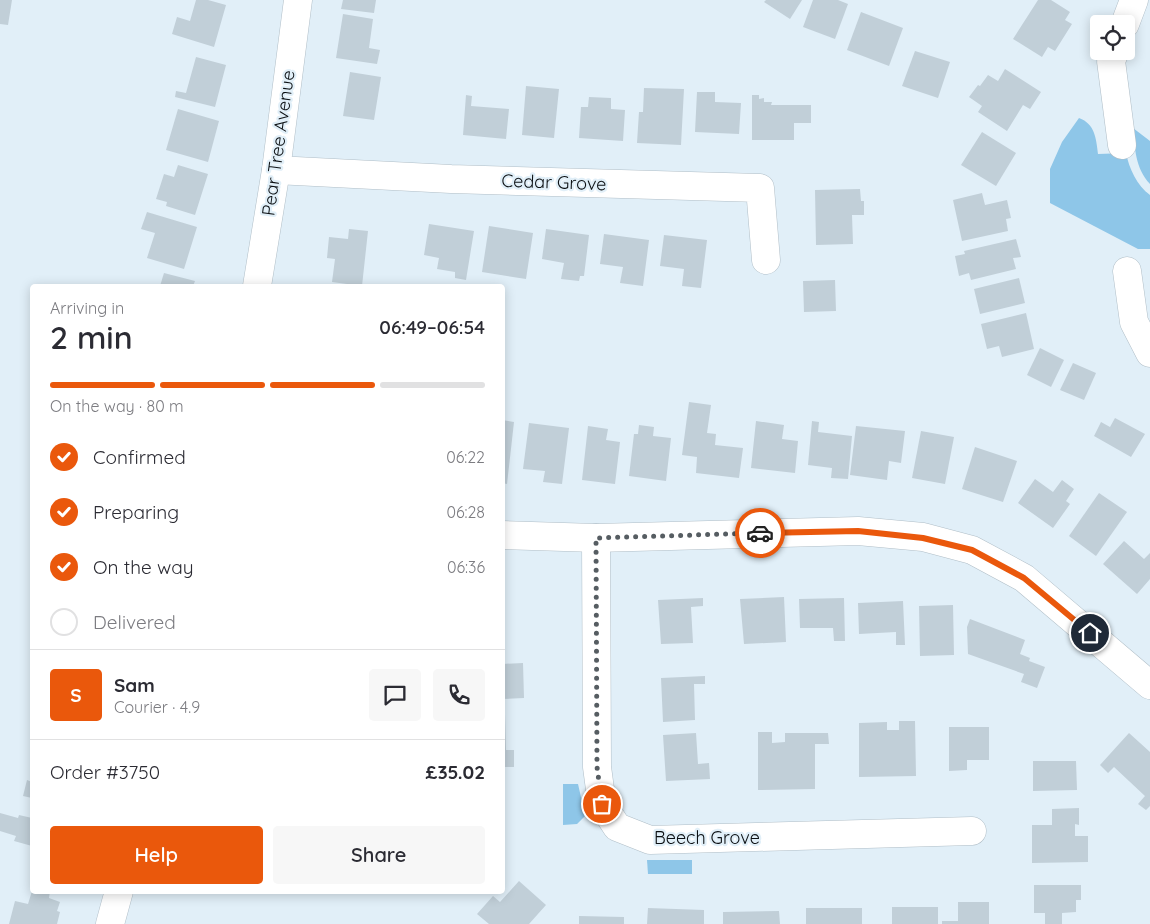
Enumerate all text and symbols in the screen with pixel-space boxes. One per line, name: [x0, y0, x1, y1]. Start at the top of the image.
map controls: [1090, 15, 1135, 60]
button: locate: [1090, 15, 1135, 60]
street label: Pear Tree Avenue: [256, 69, 300, 217]
street label: Cedar Grove: [501, 169, 607, 195]
text: Arriving in: [50, 298, 124, 318]
text: 06:49–06:54: [379, 315, 485, 339]
text: 2 min: [50, 317, 133, 357]
text: On the way · 80 m: [50, 396, 184, 416]
icon: check: [50, 443, 78, 471]
text: Confirmed: [93, 445, 186, 469]
text: 06:22: [446, 447, 485, 467]
icon: check: [50, 498, 78, 526]
text: Preparing: [93, 500, 179, 524]
text: 06:28: [446, 502, 485, 522]
courier: [735, 508, 785, 558]
icon: car: [746, 519, 774, 547]
icon: check: [50, 553, 78, 581]
text: On the way: [93, 555, 194, 579]
text: 06:36: [447, 557, 485, 577]
text: Delivered: [93, 610, 176, 634]
pin: [1069, 612, 1111, 654]
icon: home: [1076, 619, 1104, 647]
button: chat: [369, 669, 421, 721]
button: phone: [433, 669, 485, 721]
text: Sam: [114, 673, 155, 697]
text: S: [70, 683, 82, 707]
text: Courier · 4.9: [114, 697, 200, 717]
text: Order #3750: [50, 760, 160, 784]
text: £35.02: [426, 760, 485, 784]
pin: [581, 783, 623, 825]
icon: bag: [588, 790, 616, 818]
button: Help: [50, 826, 263, 884]
button: Share: [273, 826, 485, 884]
street label: Beech Grove: [654, 826, 760, 849]

